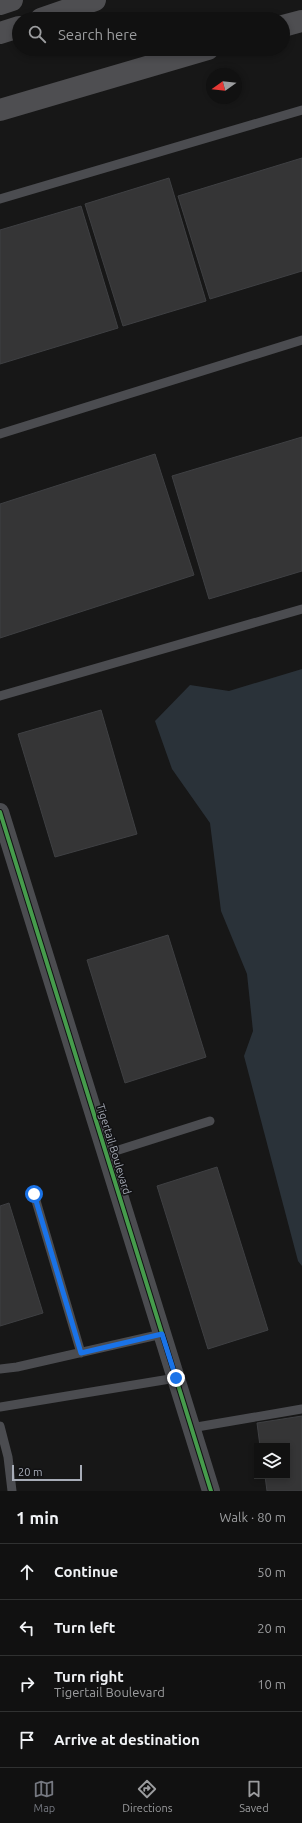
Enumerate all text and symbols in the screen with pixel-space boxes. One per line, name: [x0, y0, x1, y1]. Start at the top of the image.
search box: [12, 12, 290, 56]
icon: search: [26, 23, 48, 45]
text: Search here: [58, 26, 137, 43]
north arrow: [206, 68, 242, 104]
street label: Tigertail Boulevard: [95, 1102, 133, 1196]
route start: [25, 1185, 43, 1203]
route end: [167, 1369, 185, 1387]
map controls: [254, 1443, 290, 1479]
button: layers: [254, 1443, 290, 1479]
scale bar: [12, 1463, 82, 1482]
text: 20 m: [18, 1466, 42, 1478]
text: 1 min: [16, 1508, 59, 1527]
text: Walk · 80 m: [220, 1510, 286, 1524]
icon: ahead: [16, 1561, 38, 1583]
text: Continue: [54, 1563, 118, 1580]
text: 50 m: [257, 1565, 286, 1579]
icon: left: [16, 1617, 38, 1639]
text: Turn left: [54, 1619, 115, 1636]
text: 20 m: [257, 1621, 286, 1635]
text: Turn right: [54, 1668, 124, 1685]
icon: right: [16, 1673, 38, 1695]
text: 10 m: [257, 1677, 286, 1691]
text: Tigertail Boulevard: [54, 1685, 165, 1699]
icon: arrive: [16, 1729, 38, 1751]
text: Arrive at destination: [54, 1731, 200, 1748]
tab: Map: [33, 1778, 55, 1814]
tab: Directions: [122, 1778, 173, 1814]
tab: Saved: [239, 1778, 269, 1814]

